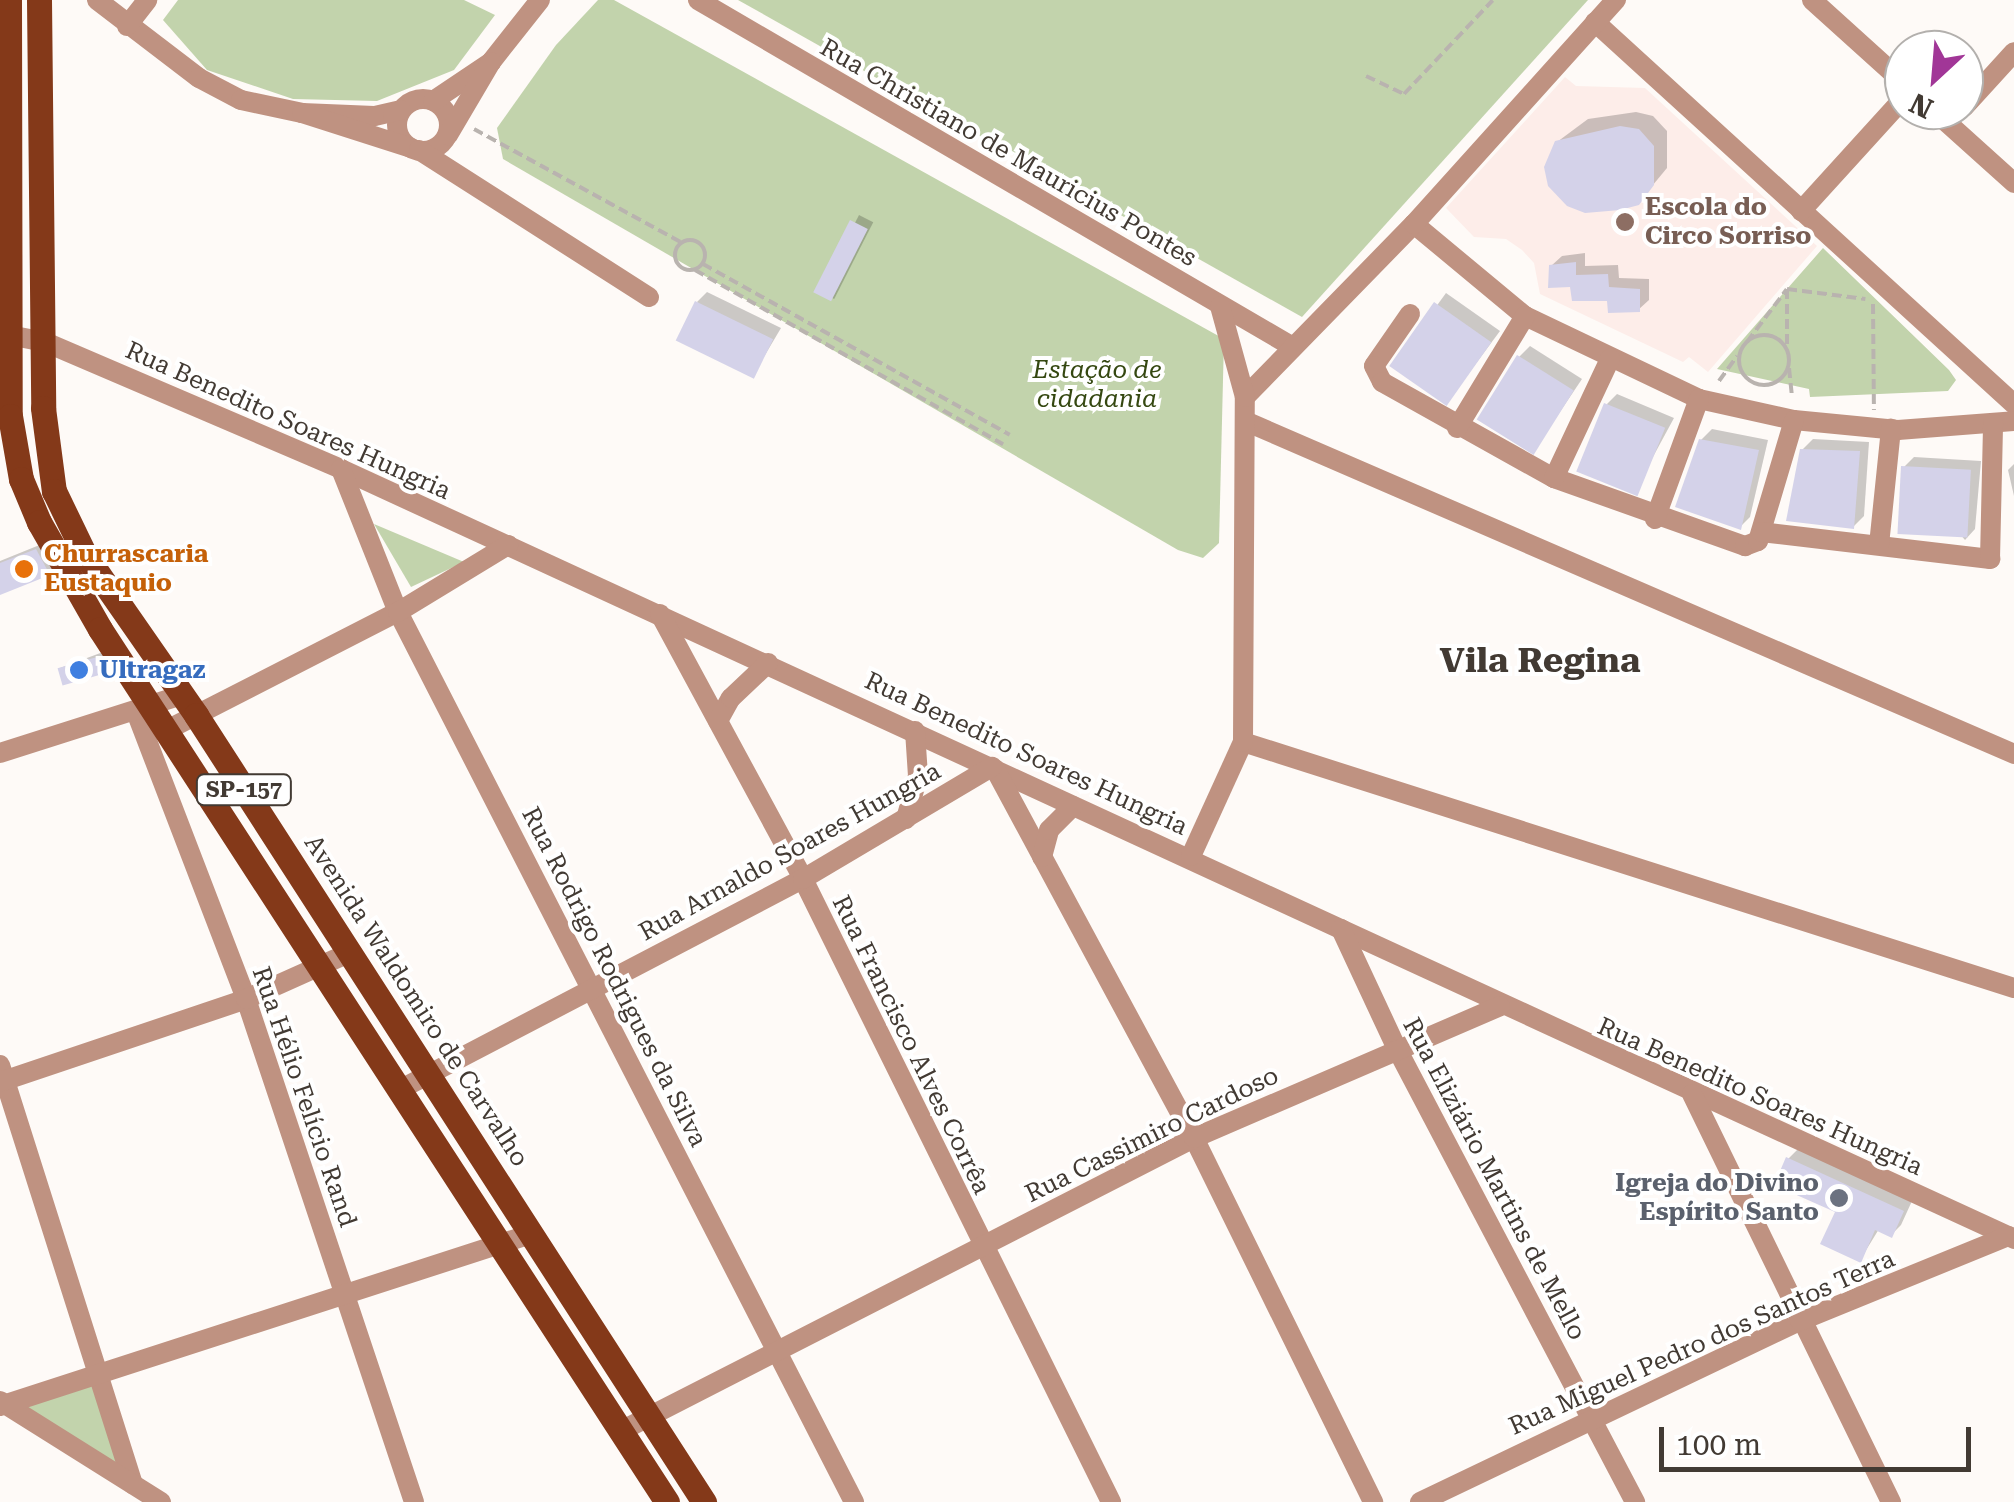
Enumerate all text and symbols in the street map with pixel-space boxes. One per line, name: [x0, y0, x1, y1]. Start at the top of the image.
north arrow: [1884, 30, 1984, 130]
street label: Rua Christiano de Mauricius Pontes: [814, 33, 1202, 273]
text: N: [1905, 86, 1938, 125]
place label: Escola do Circo Sorriso: [1645, 193, 1811, 252]
marker: Escola do Circo Sorriso: [1614, 211, 1636, 233]
street label: Rua Benedito Soares Hungria: [121, 336, 455, 506]
park label: Estação de cidadania: [1032, 356, 1162, 415]
place label: Churrascaria Eustaquio: [44, 540, 208, 599]
marker: Churrascaria Eustaquio: [13, 558, 35, 580]
district label: Vila Regina: [1440, 640, 1640, 682]
place label: Ultragaz: [99, 655, 205, 685]
marker: Ultragaz: [68, 659, 90, 681]
street label: Rua Benedito Soares Hungria: [860, 666, 1192, 842]
street label: Rua Arnaldo Soares Hungria: [634, 756, 946, 948]
road number: SP-157: [194, 773, 294, 807]
street label: Rua Rodrigo Rodrigues da Silva: [515, 802, 713, 1152]
street label: Avenida Waldomiro de Carvalho: [298, 830, 534, 1172]
street label: Rua Francisco Alves Corrêa: [825, 891, 997, 1199]
street label: Rua Hélio Felício Rand: [245, 963, 363, 1231]
street label: Rua Benedito Soares Hungria: [1593, 1012, 1927, 1182]
street label: Rua Eliziário Martins de Mello: [1396, 1013, 1592, 1345]
street label: Rua Cassimiro Cardoso: [1021, 1061, 1283, 1209]
place label: Igreja do Divino Espírito Santo: [1615, 1169, 1819, 1228]
marker: Igreja do Divino Espírito Santo: [1828, 1187, 1850, 1209]
street label: Rua Miguel Pedro dos Santos Terra: [1505, 1244, 1899, 1442]
scale bar: [1664, 1407, 1976, 1469]
text: 100 m: [1676, 1427, 1761, 1462]

